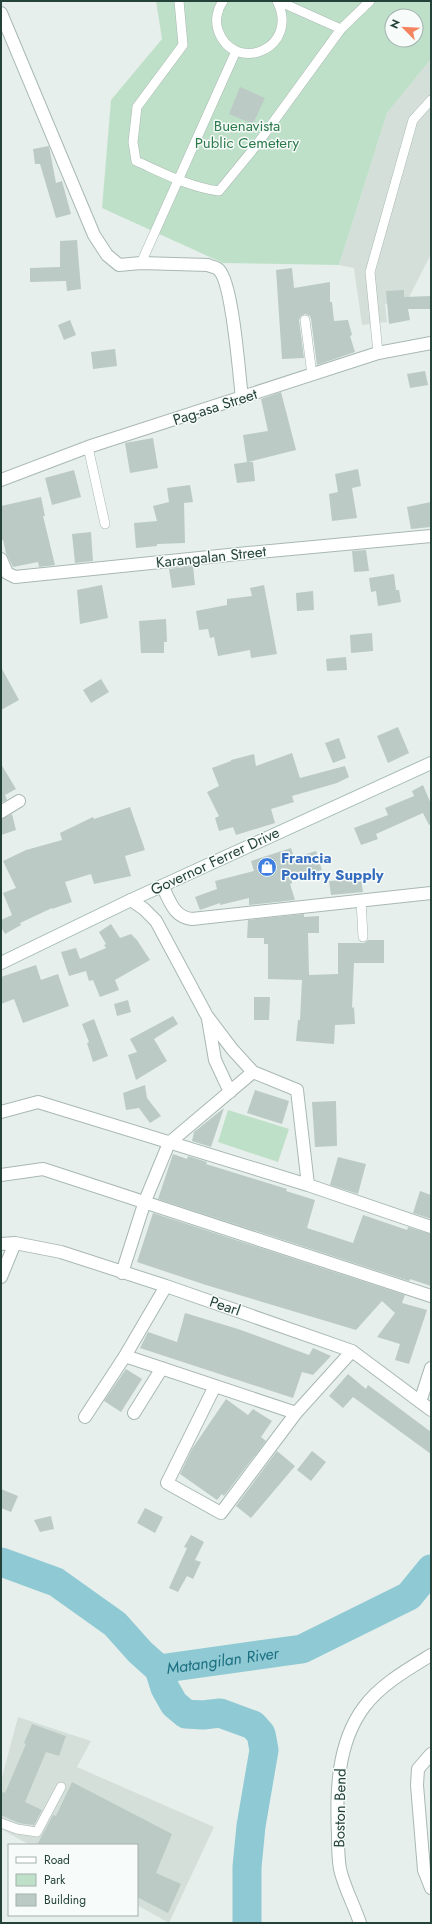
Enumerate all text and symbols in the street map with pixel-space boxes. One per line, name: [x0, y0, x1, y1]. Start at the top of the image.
north arrow: [384, 8, 424, 48]
text: N: [386, 17, 404, 31]
park label: Buenavista Public Cemetery: [195, 115, 300, 154]
street label: Pag-asa Street: [170, 383, 260, 431]
street label: Karangalan Street: [155, 540, 268, 574]
street label: Governor Ferrer Drive: [147, 821, 283, 901]
place label: Francia Poultry Supply: [281, 847, 384, 886]
shop icon: Francia Poultry Supply: [256, 856, 278, 878]
street label: Pearl: [207, 1291, 243, 1321]
water label: Matangilan River: [165, 1641, 282, 1679]
street label: Boston Bend: [328, 1768, 352, 1848]
legend: [8, 1844, 138, 1916]
text: Road: [44, 1851, 70, 1869]
text: Park: [44, 1871, 66, 1889]
text: Building: [44, 1891, 86, 1909]

